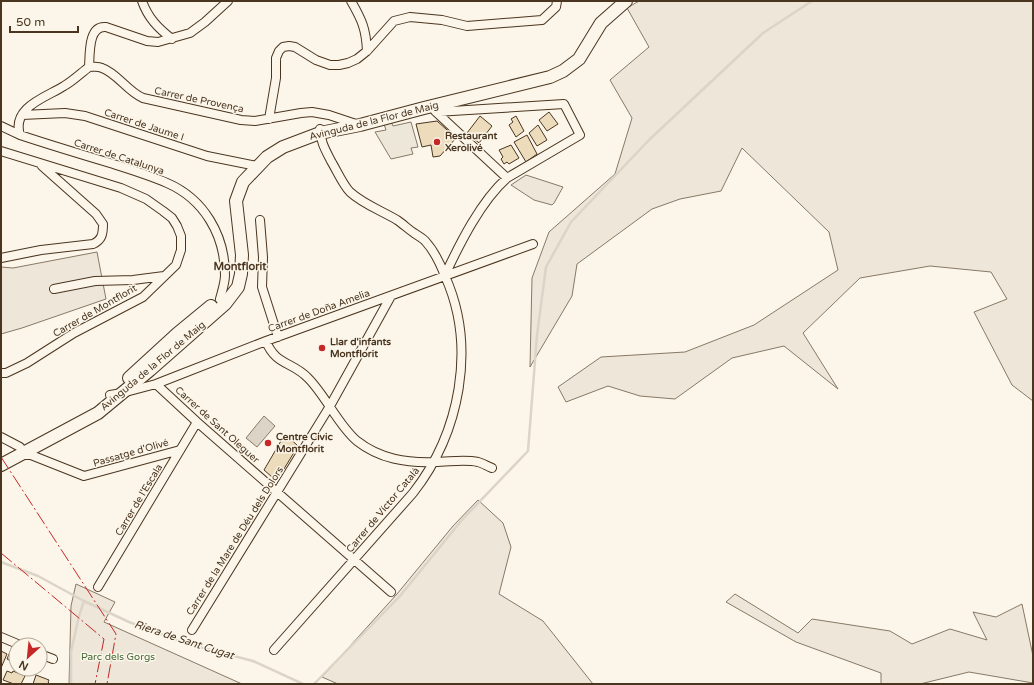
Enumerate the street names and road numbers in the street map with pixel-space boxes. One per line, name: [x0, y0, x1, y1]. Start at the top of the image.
street label: Carrer de Provença: [153, 85, 245, 115]
street label: Avinguda de la Flor de Maig: [308, 99, 440, 143]
street label: Carrer de Jaume I: [102, 106, 186, 144]
street label: Carrer de Catalunya: [72, 137, 166, 177]
street label: Carrer de Montflorit: [51, 282, 139, 340]
street label: Carrer de Doña Amelia: [267, 287, 371, 335]
street label: Avinguda de la Flor de Maig: [98, 319, 208, 413]
street label: Carrer de Sant Oleguer: [172, 384, 262, 466]
street label: Passatge d'Olivé: [92, 436, 170, 470]
street label: Carrer de l'Escala: [113, 462, 165, 538]
street label: Carrer de la Mare de Déu dels Dolors: [184, 464, 286, 618]
street label: Carrer de Víctor Català: [344, 465, 422, 555]

